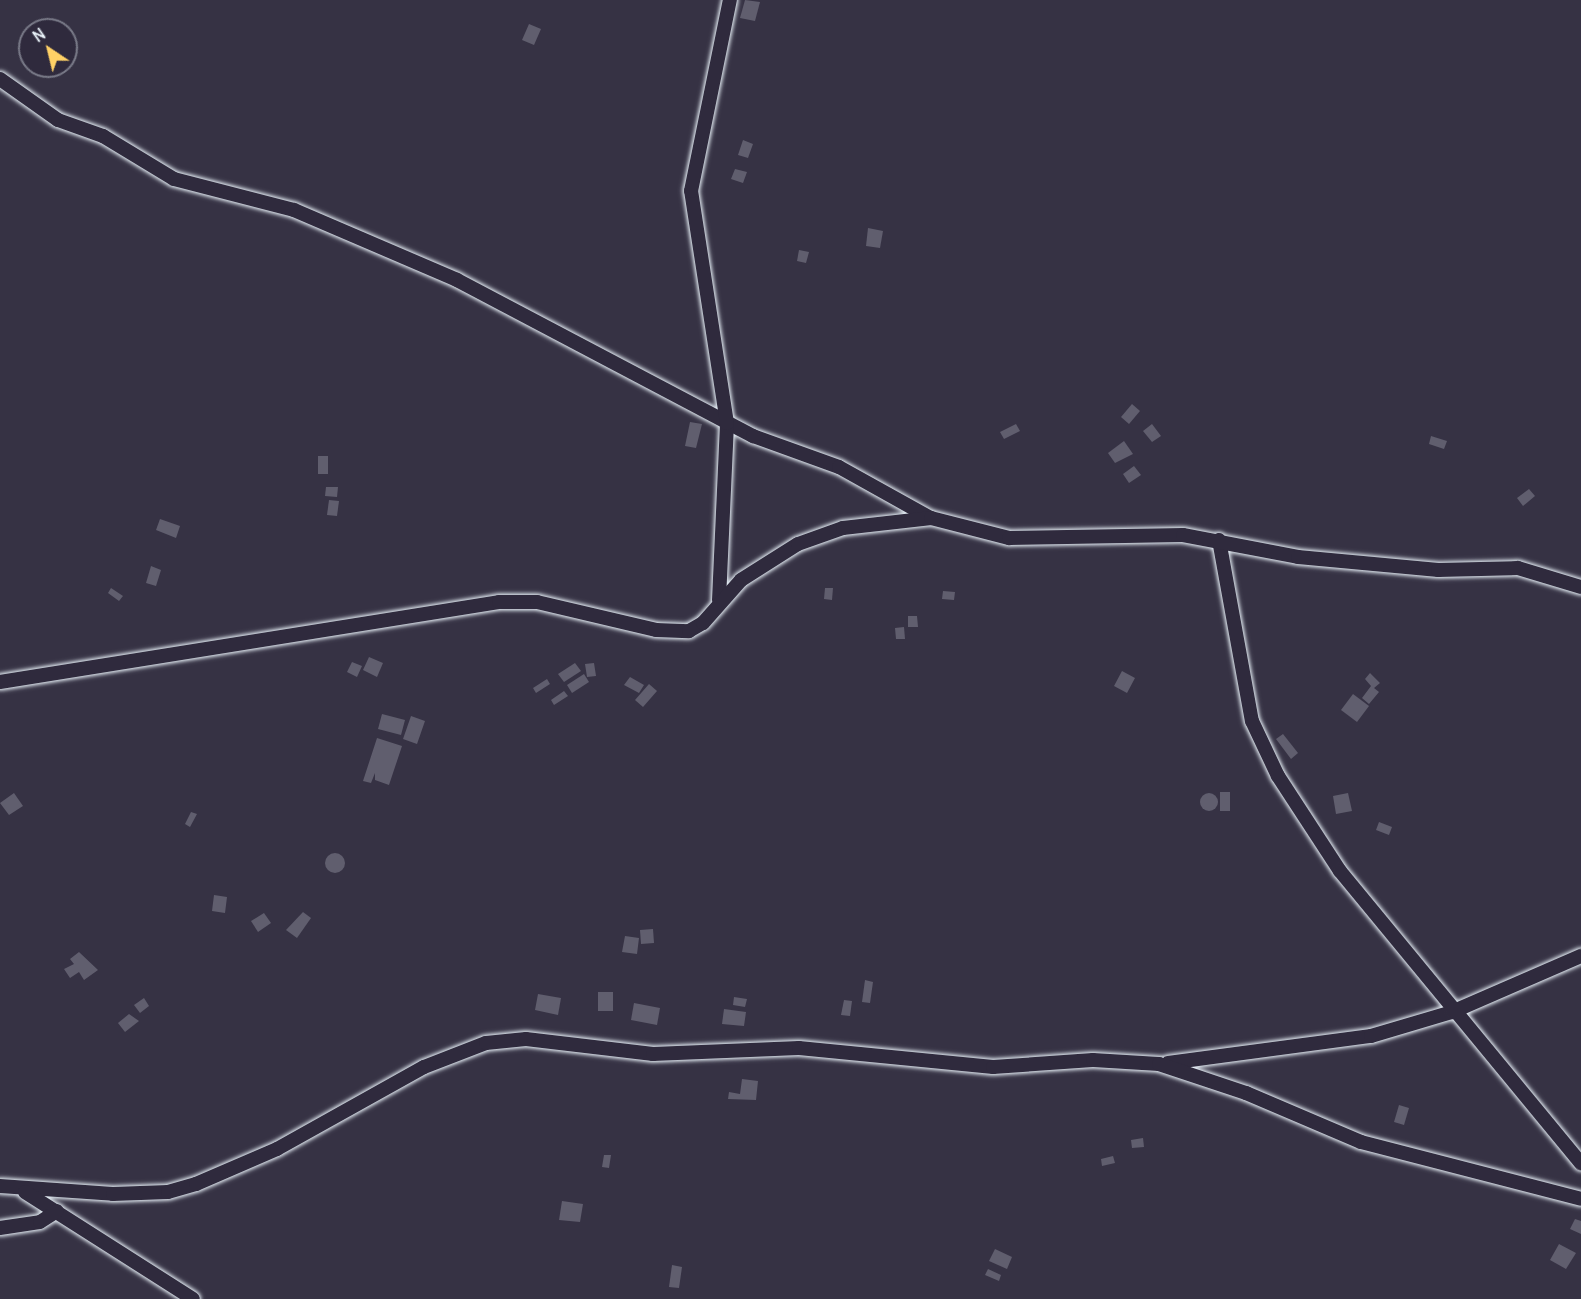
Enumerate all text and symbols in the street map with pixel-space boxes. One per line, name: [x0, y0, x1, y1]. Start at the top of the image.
north arrow: [18, 18, 78, 78]
text: N: [29, 24, 49, 46]

